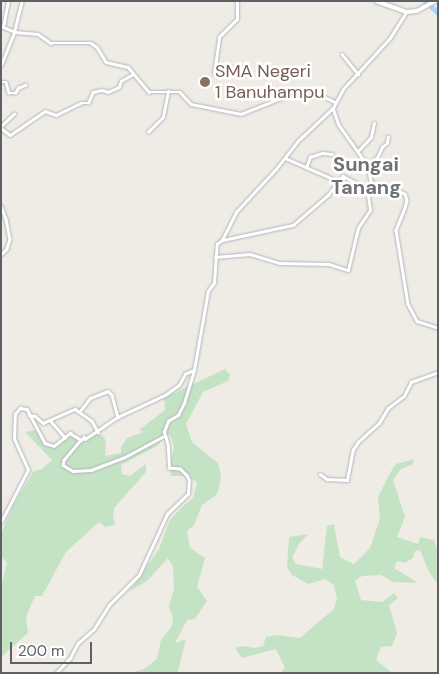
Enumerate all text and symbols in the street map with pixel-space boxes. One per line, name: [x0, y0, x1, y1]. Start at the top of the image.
place label: SMA Negeri 1 Banuhampu: [215, 61, 324, 104]
marker: SMA Negeri 1 Banuhampu: [199, 76, 211, 88]
district label: Sungai Tanang: [331, 152, 401, 199]
scale bar: [12, 632, 95, 664]
text: 200 m: [18, 641, 64, 661]

